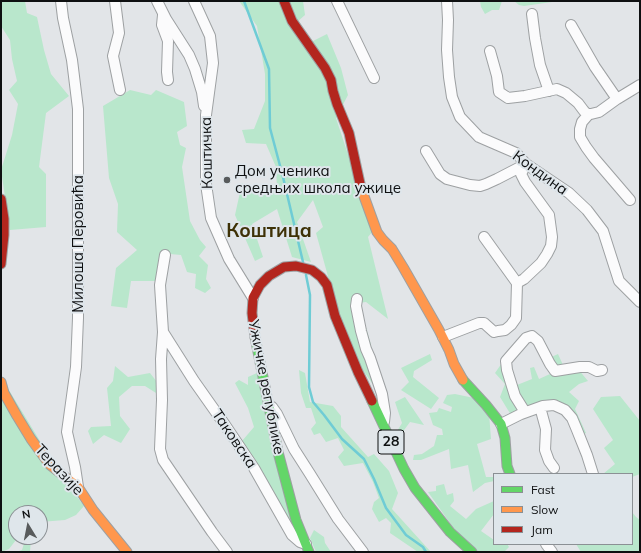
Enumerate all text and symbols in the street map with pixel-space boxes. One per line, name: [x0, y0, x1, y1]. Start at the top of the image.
street label: Коштичка: [197, 117, 217, 189]
street label: Кондина: [509, 147, 571, 199]
place label: Дом ученика средњих школа ужице: [235, 162, 401, 197]
street label: Милоша Перовића: [69, 175, 87, 313]
marker: Дом ученика средњих школа ужице: [222, 175, 232, 185]
district label: Коштица: [226, 220, 312, 242]
street label: Ужичке републике: [244, 318, 288, 456]
street label: Таковска: [208, 406, 260, 472]
road number: 28: [378, 430, 404, 454]
street label: Теразије: [31, 441, 87, 499]
legend: [493, 473, 633, 545]
text: Fast: [531, 482, 555, 497]
text: Slow: [531, 502, 559, 517]
north arrow: [8, 505, 48, 545]
text: N: [21, 507, 31, 522]
text: Jam: [531, 522, 553, 537]

